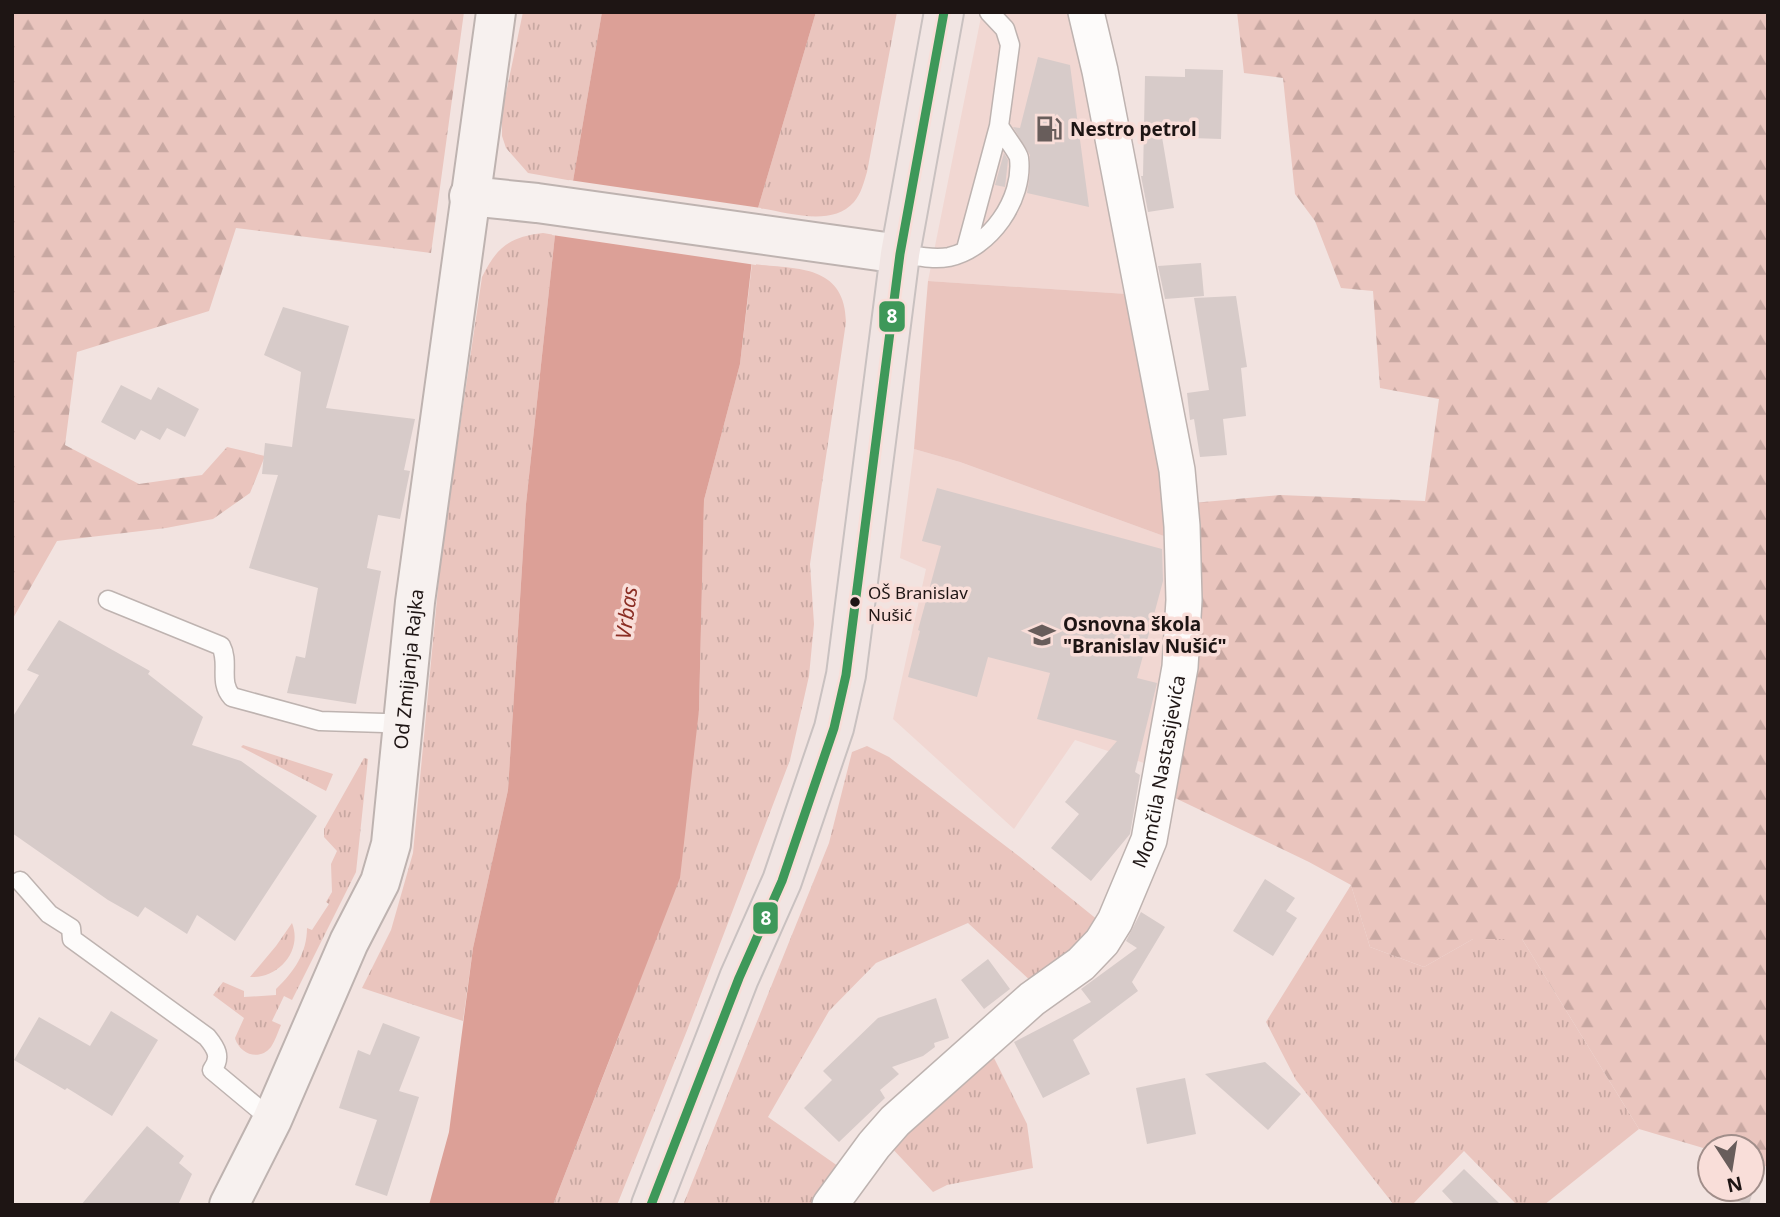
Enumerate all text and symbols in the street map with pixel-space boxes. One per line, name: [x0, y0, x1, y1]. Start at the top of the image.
fuel station icon: Nestro petrol: [1034, 114, 1064, 144]
place label: Nestro petrol: [1070, 116, 1197, 142]
line badge: 8: [878, 300, 906, 333]
text: 8: [887, 303, 898, 329]
place label: OŠ Branislav Nušić: [868, 581, 968, 626]
water label: Vrbas: [608, 585, 644, 641]
street label: Od Zmijanja Rajka: [387, 587, 430, 751]
marker: OŠ Branislav Nušić: [848, 595, 862, 609]
place label: Osnovna škola "Branislav Nušić": [1063, 611, 1227, 659]
school or university icon: Osnovna škola "Branislav Nušić": [1027, 620, 1057, 650]
street label: Momčila Nastasijevića: [1126, 673, 1191, 872]
line badge: 8: [752, 901, 779, 935]
text: 8: [761, 905, 772, 931]
north arrow: [1696, 1133, 1766, 1203]
text: N: [1724, 1170, 1745, 1199]

